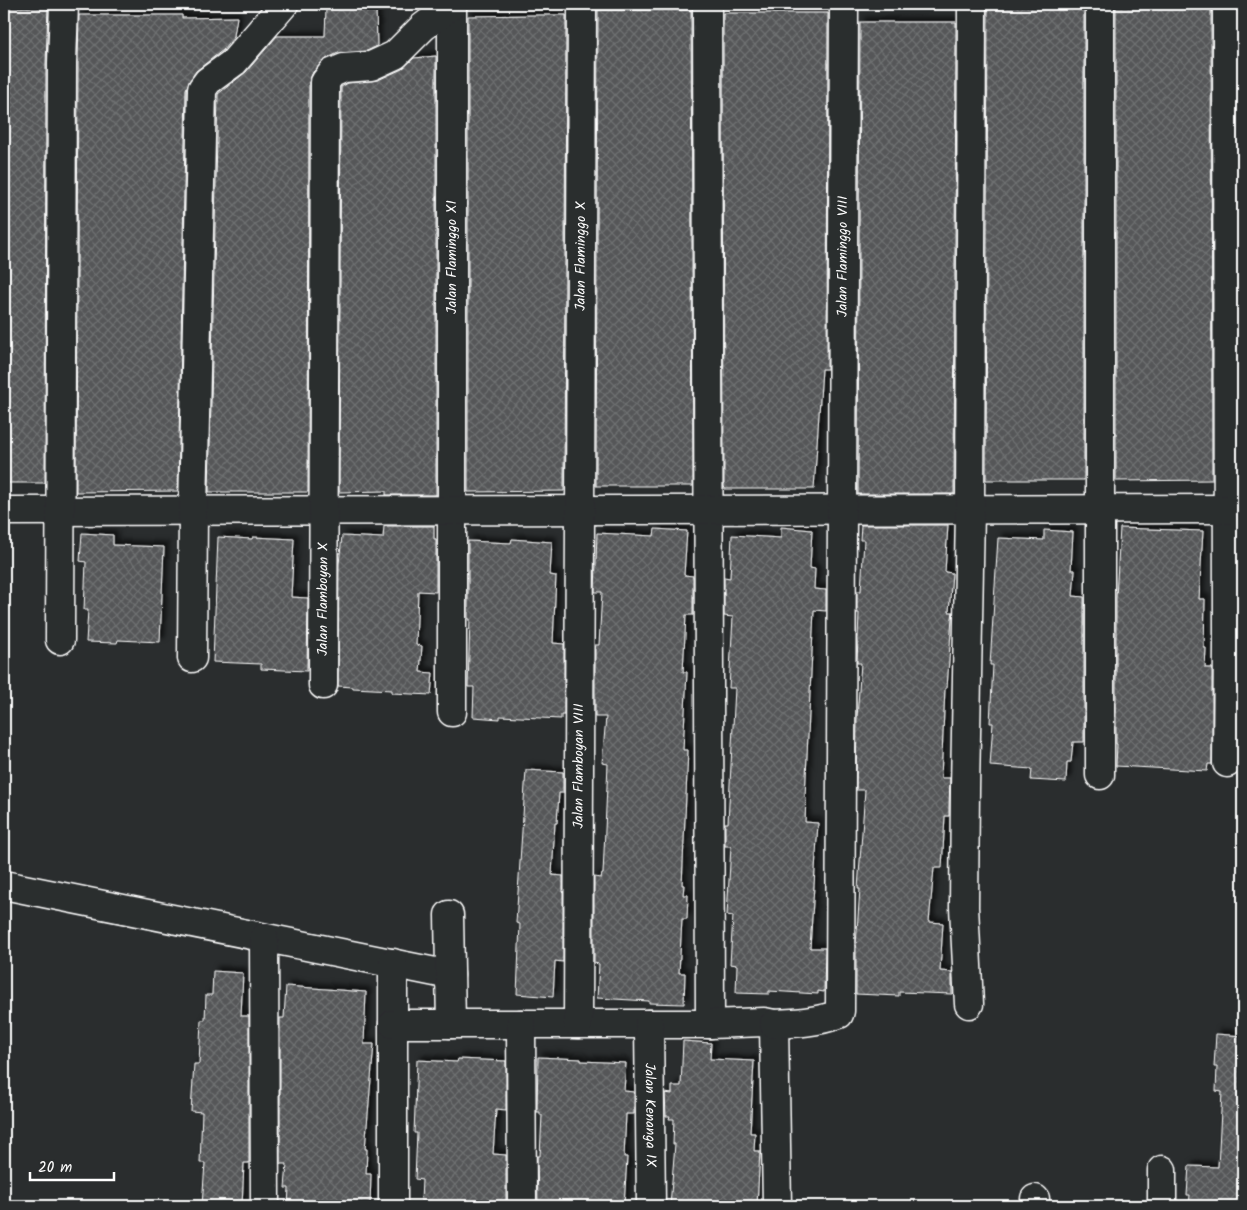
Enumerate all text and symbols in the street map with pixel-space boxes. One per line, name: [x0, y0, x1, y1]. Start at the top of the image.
street label: Jalan Flaminggo VIII: [832, 196, 854, 317]
street label: Jalan Flaminggo XI: [441, 200, 463, 314]
street label: Jalan Flaminggo X: [570, 201, 592, 311]
street label: Jalan Flamboyan X: [312, 542, 334, 656]
street label: Jalan Flamboyan VIII: [568, 703, 590, 829]
street label: Jalan Kenanga IX: [638, 1063, 662, 1168]
scale bar: [30, 1150, 114, 1182]
text: 20 m: [38, 1156, 72, 1180]

